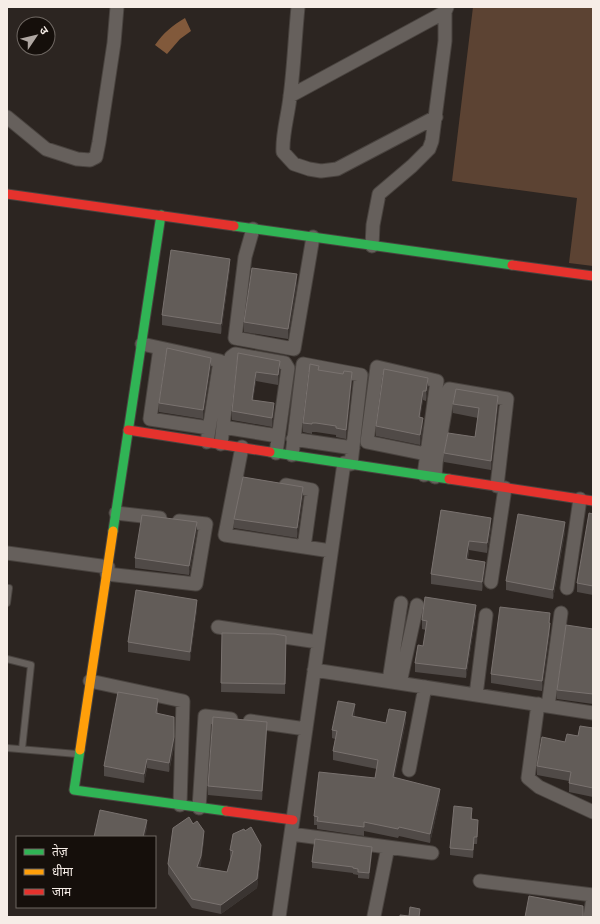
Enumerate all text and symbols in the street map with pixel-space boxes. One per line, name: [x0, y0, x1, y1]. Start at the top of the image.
north arrow: [16, 16, 56, 56]
text: उ: [37, 24, 51, 37]
legend: [16, 836, 156, 908]
text: तेज़: [52, 844, 69, 859]
text: धीमा: [52, 864, 74, 879]
text: जाम: [52, 885, 72, 899]

